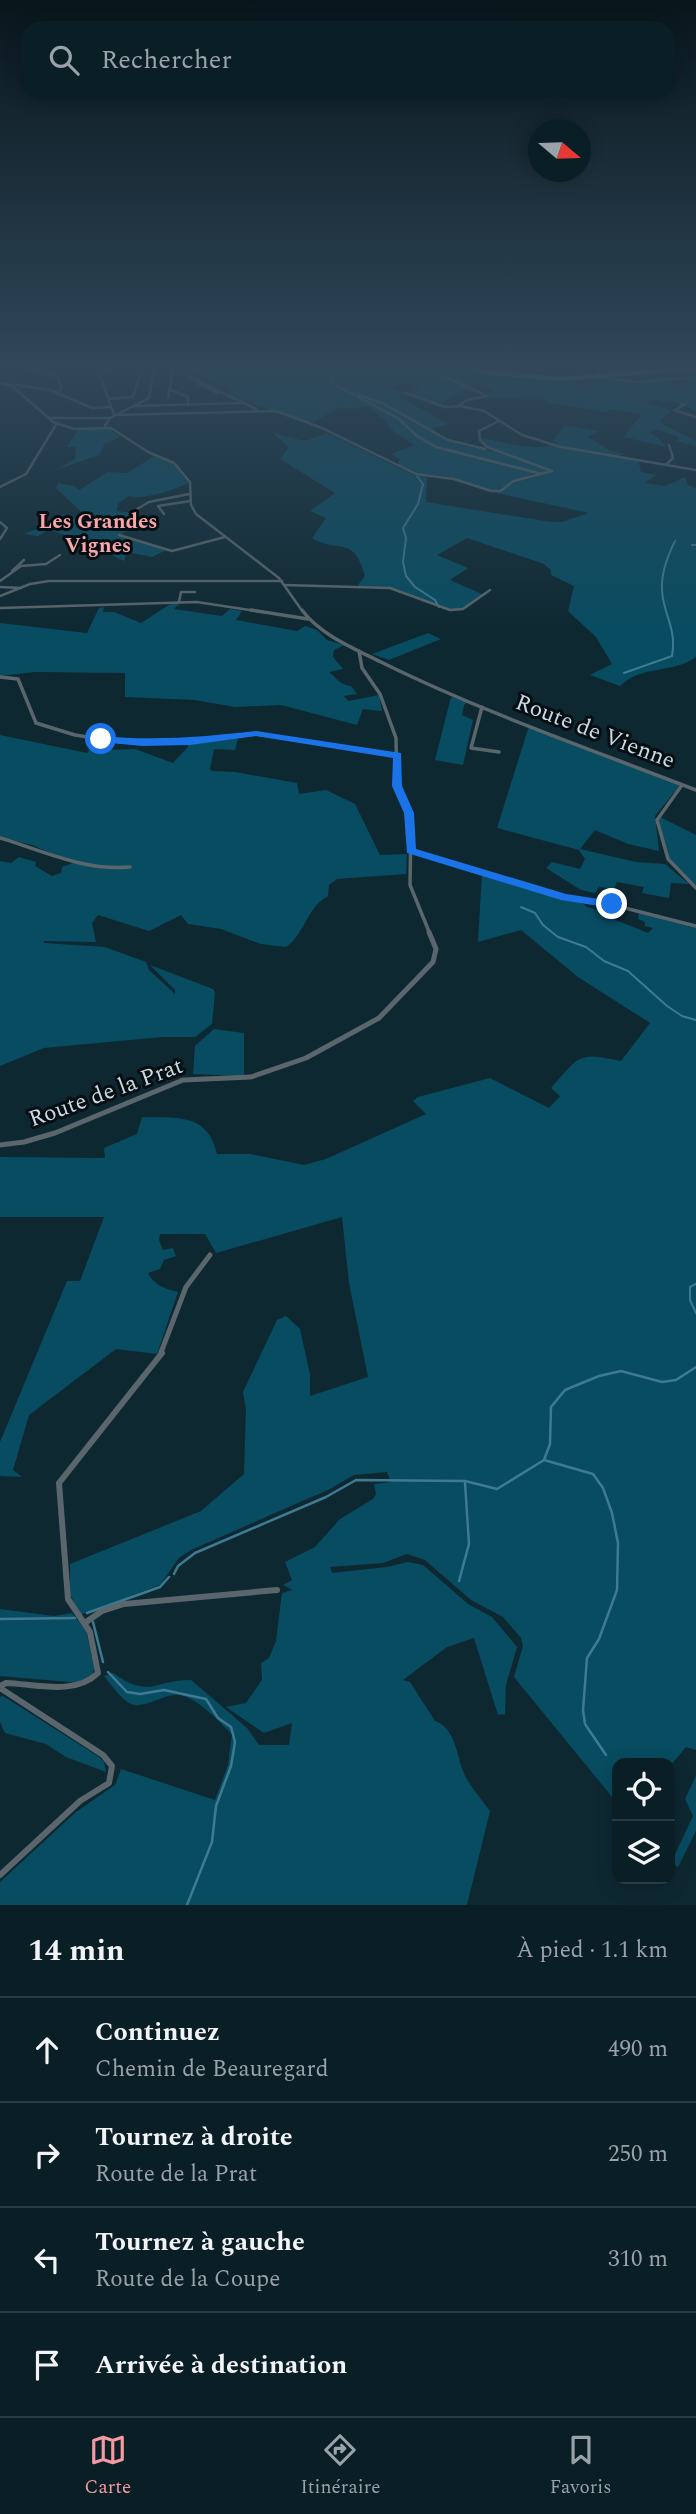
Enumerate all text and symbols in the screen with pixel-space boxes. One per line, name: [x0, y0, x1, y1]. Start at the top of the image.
search box: [21, 21, 675, 98]
text: Rechercher: [101, 40, 232, 80]
icon: search: [45, 41, 83, 79]
north arrow: [528, 119, 591, 182]
district label: Les Grandes Vignes: [39, 506, 158, 562]
street label: Route de Vienne: [510, 685, 680, 779]
route start: [85, 723, 116, 754]
route end: [596, 888, 627, 919]
street label: Route de la Prat: [24, 1049, 188, 1137]
map controls: [612, 1758, 675, 1884]
button: locate: [612, 1758, 675, 1821]
button: layers: [612, 1821, 675, 1884]
text: 14 min: [28, 1928, 125, 1974]
text: À pied · 1.1 km: [516, 1933, 668, 1968]
text: Continuez: [95, 2012, 220, 2052]
icon: ahead: [28, 2031, 66, 2069]
text: 490 m: [608, 2032, 668, 2067]
text: Chemin de Beauregard: [95, 2052, 329, 2087]
text: Tournez à droite: [95, 2117, 293, 2157]
icon: right: [28, 2136, 66, 2174]
text: 250 m: [608, 2137, 668, 2172]
text: Route de la Prat: [95, 2157, 257, 2192]
text: Tournez à gauche: [95, 2222, 305, 2262]
icon: left: [28, 2241, 66, 2279]
text: 310 m: [608, 2242, 668, 2277]
text: Route de la Coupe: [95, 2262, 280, 2297]
text: Arrivée à destination: [95, 2345, 347, 2385]
icon: arrive: [28, 2346, 66, 2384]
tab: Carte: [85, 2431, 131, 2502]
tab: Itinéraire: [300, 2431, 380, 2502]
tab: Favoris: [550, 2431, 611, 2502]

